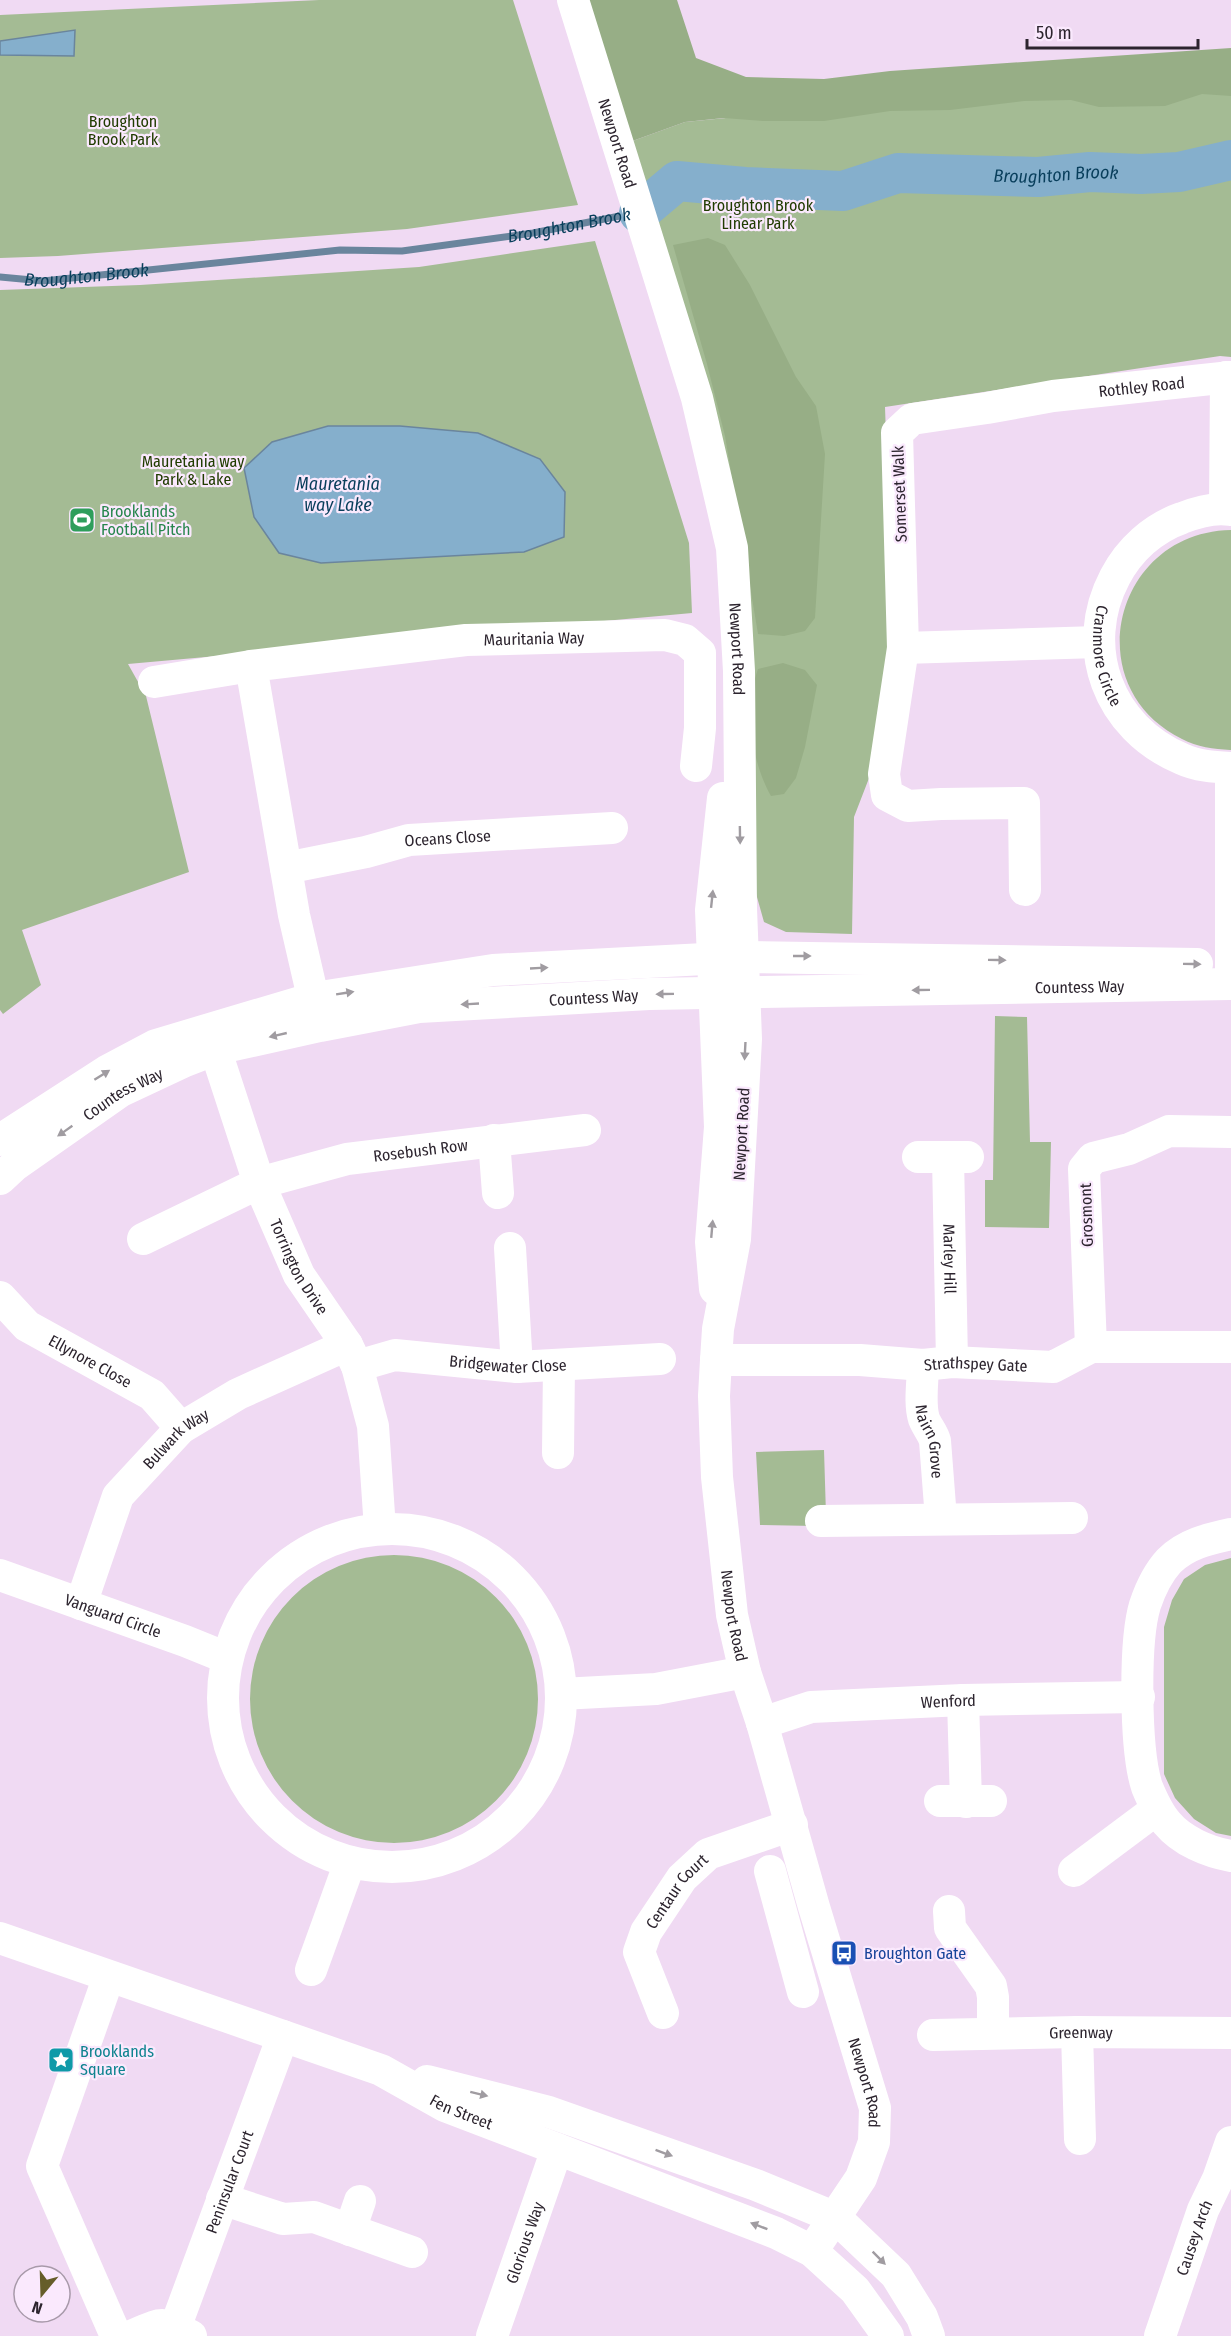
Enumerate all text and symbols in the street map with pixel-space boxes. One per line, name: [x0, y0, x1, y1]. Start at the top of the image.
scale bar: [1027, 12, 1198, 50]
text: 50 m: [1036, 22, 1072, 44]
street label: Newport Road: [594, 96, 640, 190]
park label: Broughton Brook Park: [88, 112, 159, 149]
water label: Broughton Brook: [993, 161, 1119, 188]
park label: Broughton Brook Linear Park: [703, 196, 814, 233]
water label: Broughton Brook: [506, 203, 633, 247]
water label: Broughton Brook: [23, 259, 150, 292]
street label: Rothley Road: [1098, 373, 1186, 401]
street label: Somerset Walk: [888, 445, 911, 543]
park label: Mauretania way Park & Lake: [142, 452, 245, 489]
water label: Mauretania way Lake: [296, 473, 380, 516]
place label: Brooklands Football Pitch: [101, 502, 190, 539]
sports icon: Brooklands Football Pitch: [67, 505, 97, 535]
street label: Newport Road: [725, 602, 748, 695]
street label: Cranmore Circle: [1089, 603, 1125, 710]
street label: Mauritania Way: [483, 628, 585, 650]
one-way arrow: [735, 825, 745, 844]
street label: Oceans Close: [404, 826, 492, 850]
one-way arrow: [707, 889, 717, 908]
one-way arrow: [792, 951, 811, 961]
one-way arrow: [987, 956, 1006, 965]
one-way arrow: [1182, 960, 1201, 969]
one-way arrow: [529, 963, 548, 972]
street label: Countess Way: [1035, 977, 1125, 997]
one-way arrow: [911, 985, 930, 994]
street label: Countess Way: [549, 986, 640, 1010]
one-way arrow: [336, 988, 355, 997]
one-way arrow: [656, 989, 675, 999]
one-way arrow: [461, 999, 480, 1008]
one-way arrow: [269, 1031, 288, 1040]
one-way arrow: [741, 1041, 750, 1060]
street label: Countess Way: [79, 1063, 167, 1125]
one-way arrow: [94, 1069, 110, 1080]
street label: Newport Road: [730, 1087, 753, 1181]
one-way arrow: [57, 1125, 73, 1137]
street label: Rosebush Row: [372, 1135, 469, 1166]
street label: Grosmont: [1076, 1182, 1097, 1247]
street label: Torrington Drive: [266, 1216, 332, 1318]
one-way arrow: [707, 1219, 717, 1238]
street label: Marley Hill: [939, 1224, 960, 1294]
street label: Ellynore Close: [45, 1331, 135, 1392]
street label: Bridgewater Close: [448, 1351, 567, 1377]
street label: Strathspey Gate: [923, 1353, 1028, 1376]
street label: Bulwark Way: [139, 1404, 213, 1473]
street label: Nairn Grove: [912, 1404, 947, 1479]
street label: Newport Road: [717, 1569, 751, 1663]
street label: Vanguard Circle: [62, 1590, 164, 1642]
street label: Wenford: [920, 1691, 976, 1712]
street label: Centaur Court: [642, 1849, 712, 1932]
bus stop icon: Broughton Gate: [829, 1938, 859, 1968]
place label: Broughton Gate: [864, 1944, 966, 1963]
street label: Greenway: [1049, 2023, 1114, 2043]
street label: Newport Road: [844, 2036, 885, 2128]
place label: Brooklands Square: [80, 2042, 154, 2079]
place icon: Brooklands Square: [46, 2045, 76, 2075]
one-way arrow: [469, 2090, 488, 2100]
street label: Fen Street: [426, 2091, 496, 2134]
street label: Peninsular Court: [202, 2127, 258, 2236]
one-way arrow: [656, 2148, 674, 2158]
street label: Causey Arch: [1172, 2197, 1216, 2278]
street label: Glorious Way: [502, 2199, 548, 2286]
one-way arrow: [750, 2221, 768, 2231]
one-way arrow: [872, 2250, 886, 2264]
north arrow: [12, 2264, 72, 2324]
text: N: [30, 2297, 45, 2318]

